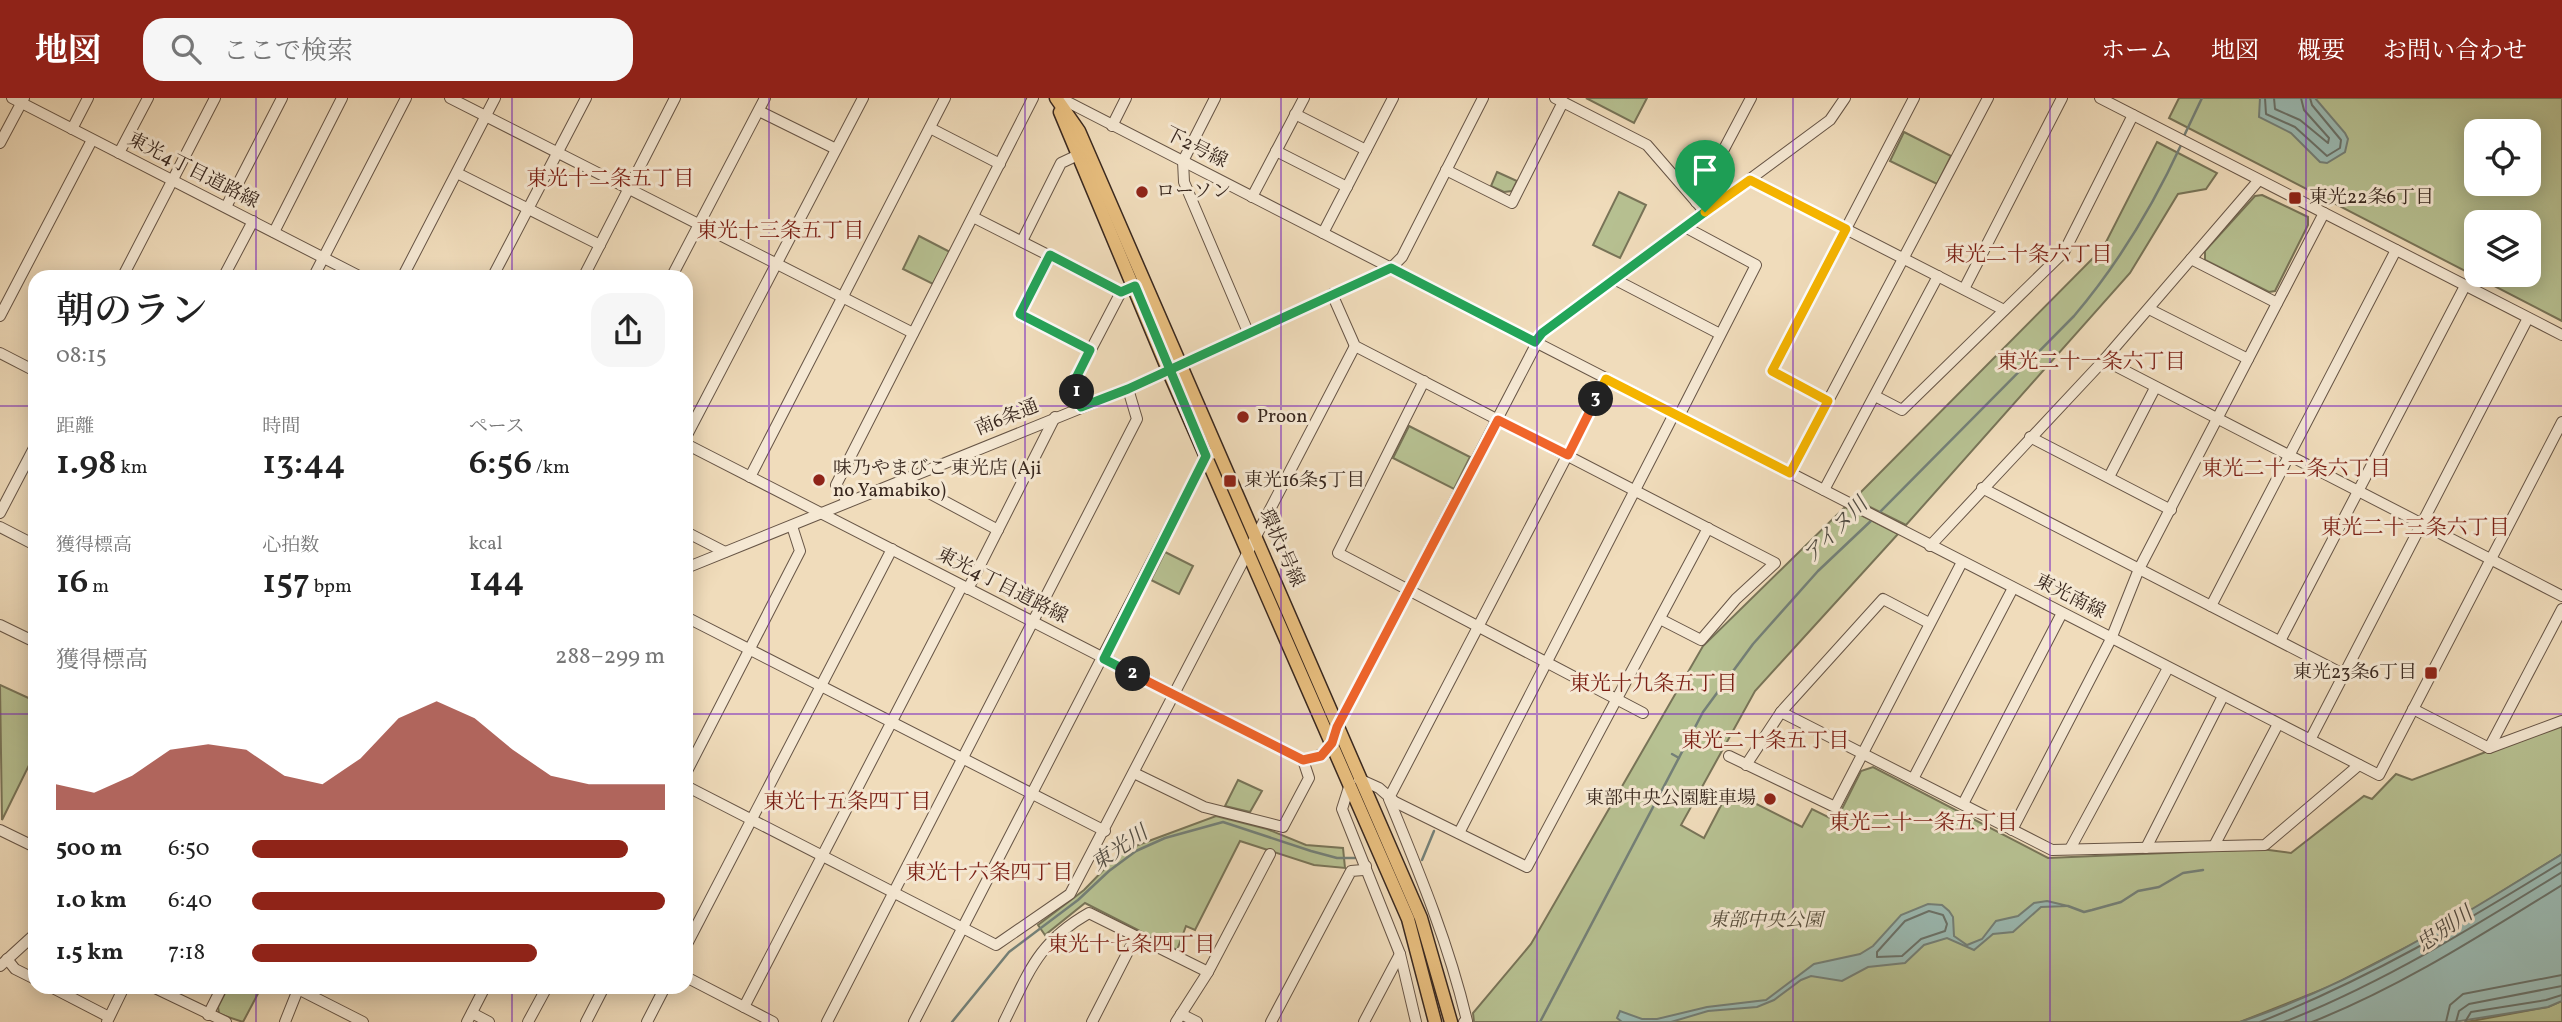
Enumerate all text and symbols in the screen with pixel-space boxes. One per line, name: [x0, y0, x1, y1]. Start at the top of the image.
search box: [143, 18, 633, 81]
text: 地図: [35, 30, 101, 76]
icon: search: [167, 30, 205, 68]
text: ここで検索: [223, 34, 353, 70]
text: ホーム: [2101, 35, 2173, 69]
text: 地図: [2211, 35, 2259, 69]
text: 概要: [2297, 35, 2345, 69]
text: お問い合わせ: [2383, 35, 2527, 69]
map controls: [2464, 119, 2541, 287]
button: locate: [2464, 119, 2541, 196]
street label: 下2号線: [1160, 121, 1232, 175]
street label: 東光4丁目道路線: [123, 127, 263, 215]
pin: [1675, 140, 1735, 212]
icon: arrive: [1686, 151, 1724, 189]
district label: 東光十二条五丁目: [526, 165, 694, 194]
place label: ローソン: [1156, 179, 1231, 205]
marker: ローソン: [1134, 184, 1150, 200]
place label: 東光22条6丁目: [2309, 185, 2434, 211]
marker: 東光22条6丁目: [2287, 190, 2303, 206]
button: layers: [2464, 210, 2541, 287]
district label: 東光十三条五丁目: [696, 217, 864, 246]
district label: 東光二十条六丁目: [1944, 241, 2112, 270]
text: 朝のラン: [56, 287, 208, 340]
button: share: [591, 293, 665, 367]
text: 08:15: [56, 340, 107, 372]
district label: 東光二十一条六丁目: [1997, 348, 2186, 377]
pin: 1: [1060, 374, 1094, 410]
text: 1: [1073, 378, 1080, 404]
pin: 3: [1578, 382, 1614, 416]
text: 3: [1591, 385, 1600, 411]
street label: 南6条通: [971, 393, 1043, 443]
place label: Proon: [1257, 404, 1308, 430]
marker: Proon: [1235, 409, 1251, 425]
text: 距離: [56, 414, 94, 440]
text: 時間: [262, 414, 300, 440]
text: ペース: [469, 414, 525, 440]
text: 1.98: [56, 440, 117, 488]
text: 13:44: [262, 440, 346, 488]
text: 6:56: [469, 440, 532, 488]
text: km: [117, 455, 148, 481]
text: /km: [532, 455, 570, 481]
district label: 東光二十二条六丁目: [2202, 455, 2391, 484]
place label: 味乃やまびこ 東光店 (Aji no Yamabiko): [833, 456, 1042, 504]
place label: 東光16条5丁目: [1244, 468, 1365, 494]
marker: 味乃やまびこ 東光店 (Aji no Yamabiko): [811, 472, 827, 488]
marker: 東光16条5丁目: [1222, 473, 1238, 489]
water label: アイヌ川: [1797, 490, 1876, 571]
street label: 環状1号線: [1252, 505, 1310, 591]
district label: 東光二十三条六丁目: [2321, 514, 2510, 543]
text: kcal: [469, 531, 502, 557]
text: 獲得標高: [56, 533, 132, 559]
text: 心拍数: [262, 533, 319, 559]
street label: 東光4丁目道路線: [932, 542, 1072, 630]
text: 144: [469, 557, 525, 605]
text: 16: [56, 559, 88, 607]
text: 157: [262, 559, 310, 607]
street label: 東光南線: [2030, 568, 2110, 626]
text: m: [88, 574, 109, 600]
text: bpm: [310, 574, 352, 600]
text: 288–299 m: [555, 641, 665, 673]
text: 獲得標高: [56, 645, 148, 677]
pin: 2: [1116, 656, 1150, 692]
text: 2: [1128, 660, 1137, 686]
place label: 東光23条6丁目: [2293, 660, 2417, 686]
marker: 東光23条6丁目: [2423, 665, 2439, 681]
district label: 東光十九条五丁目: [1569, 670, 1737, 699]
district label: 東光二十条五丁目: [1681, 727, 1849, 756]
place label: 東部中央公園駐車場: [1585, 786, 1756, 812]
district label: 東光十五条四丁目: [763, 788, 931, 817]
marker: 東部中央公園駐車場: [1762, 791, 1778, 807]
district label: 東光二十一条五丁目: [1829, 809, 2018, 838]
water label: 東光川: [1086, 818, 1156, 879]
text: 500 m: [56, 833, 122, 865]
text: 6:50: [168, 833, 210, 865]
district label: 東光十六条四丁目: [905, 859, 1073, 888]
text: 1.0 km: [56, 885, 127, 917]
text: 6:40: [168, 885, 212, 917]
water label: 忠別川: [2411, 899, 2481, 960]
park label: 東部中央公園: [1709, 908, 1826, 934]
district label: 東光十七条四丁目: [1047, 931, 1215, 960]
text: 1.5 km: [56, 937, 123, 969]
text: 7:18: [168, 937, 205, 969]

